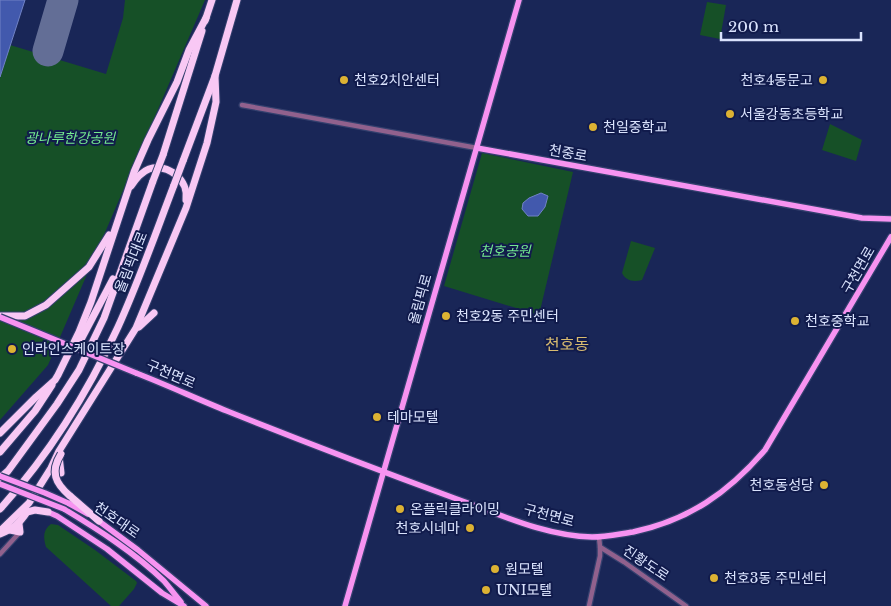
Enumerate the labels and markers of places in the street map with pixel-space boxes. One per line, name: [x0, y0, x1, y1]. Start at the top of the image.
place label: 천호2치안센터: [354, 71, 440, 89]
place label: 천호4동문고: [740, 71, 813, 89]
marker: 천호2치안센터: [338, 74, 350, 86]
marker: 천호4동문고: [817, 74, 829, 86]
place label: 서울강동초등학교: [740, 105, 843, 123]
marker: 서울강동초등학교: [724, 108, 736, 120]
place label: 천일중학교: [603, 118, 668, 136]
marker: 천일중학교: [587, 121, 599, 133]
place label: 천호2동 주민센터: [456, 307, 559, 325]
marker: 천호2동 주민센터: [440, 310, 452, 322]
place label: 천호중학교: [805, 312, 870, 330]
marker: 천호중학교: [789, 315, 801, 327]
place label: 인라인스케이트장: [22, 340, 125, 358]
marker: 인라인스케이트장: [6, 343, 18, 355]
place label: 테마모텔: [387, 408, 439, 426]
marker: 테마모텔: [371, 411, 383, 423]
place label: 천호동성당: [750, 476, 814, 494]
marker: 천호동성당: [818, 479, 830, 491]
place label: 온플릭클라이밍: [410, 500, 500, 518]
marker: 온플릭클라이밍: [394, 503, 406, 515]
place label: 천호시네마: [396, 519, 460, 537]
marker: 천호시네마: [464, 522, 476, 534]
place label: 원모텔: [505, 560, 544, 578]
marker: 원모텔: [489, 563, 501, 575]
place label: 천호3동 주민센터: [724, 569, 827, 587]
marker: 천호3동 주민센터: [708, 572, 720, 584]
place label: UNI모텔: [496, 581, 552, 599]
marker: UNI모텔: [480, 584, 492, 596]

